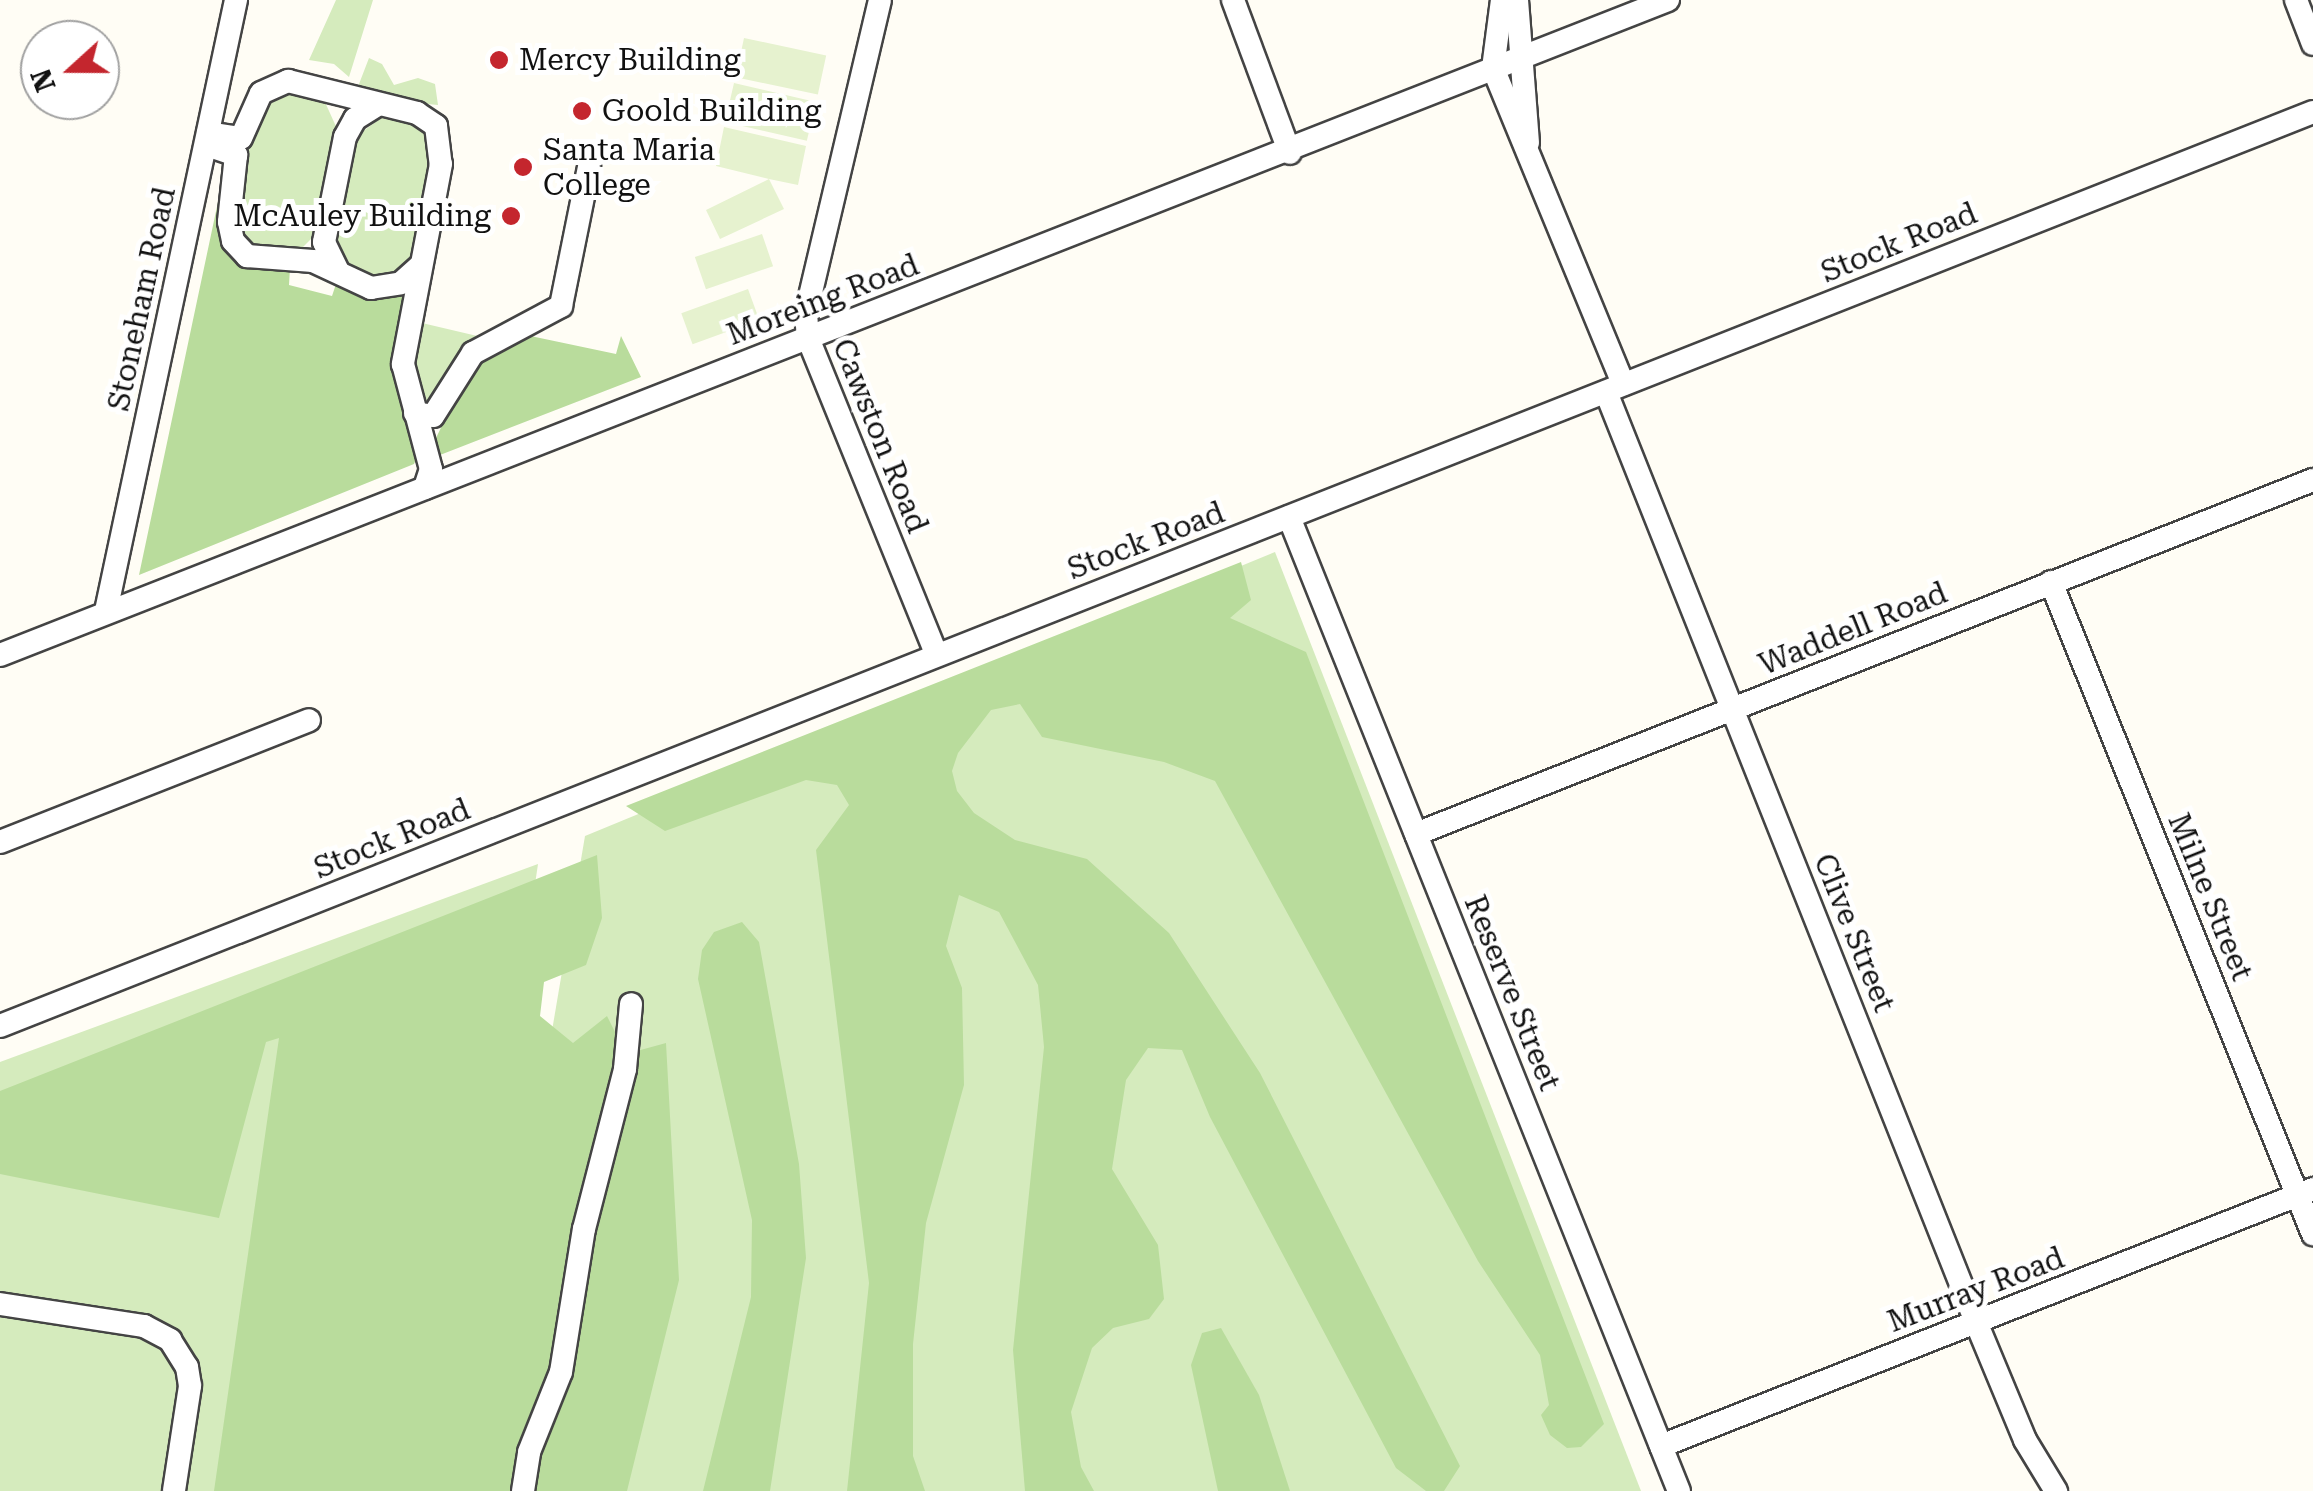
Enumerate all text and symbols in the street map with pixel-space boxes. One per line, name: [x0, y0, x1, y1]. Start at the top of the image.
north arrow: [20, 20, 120, 120]
place label: Mercy Building: [519, 42, 741, 78]
marker: Mercy Building: [488, 49, 510, 71]
text: N: [24, 64, 63, 96]
place label: Goold Building: [602, 93, 821, 129]
marker: Goold Building: [571, 100, 593, 122]
place label: Santa Maria College: [543, 132, 715, 202]
marker: Santa Maria College: [512, 156, 534, 178]
street label: Stoneham Road: [101, 184, 183, 414]
street label: Stock Road: [1816, 195, 1982, 291]
place label: McAuley Building: [233, 198, 491, 234]
marker: McAuley Building: [500, 205, 522, 227]
street label: Moreing Road: [722, 247, 924, 353]
street label: Cawston Road: [825, 334, 935, 538]
street label: Stock Road: [1063, 495, 1229, 587]
street label: Waddell Road: [1754, 575, 1952, 683]
street label: Stock Road: [309, 791, 475, 887]
street label: Milne Street: [2160, 808, 2260, 986]
street label: Clive Street: [1806, 849, 1902, 1017]
street label: Reserve Street: [1456, 890, 1568, 1096]
street label: Murray Road: [1883, 1240, 2069, 1340]

